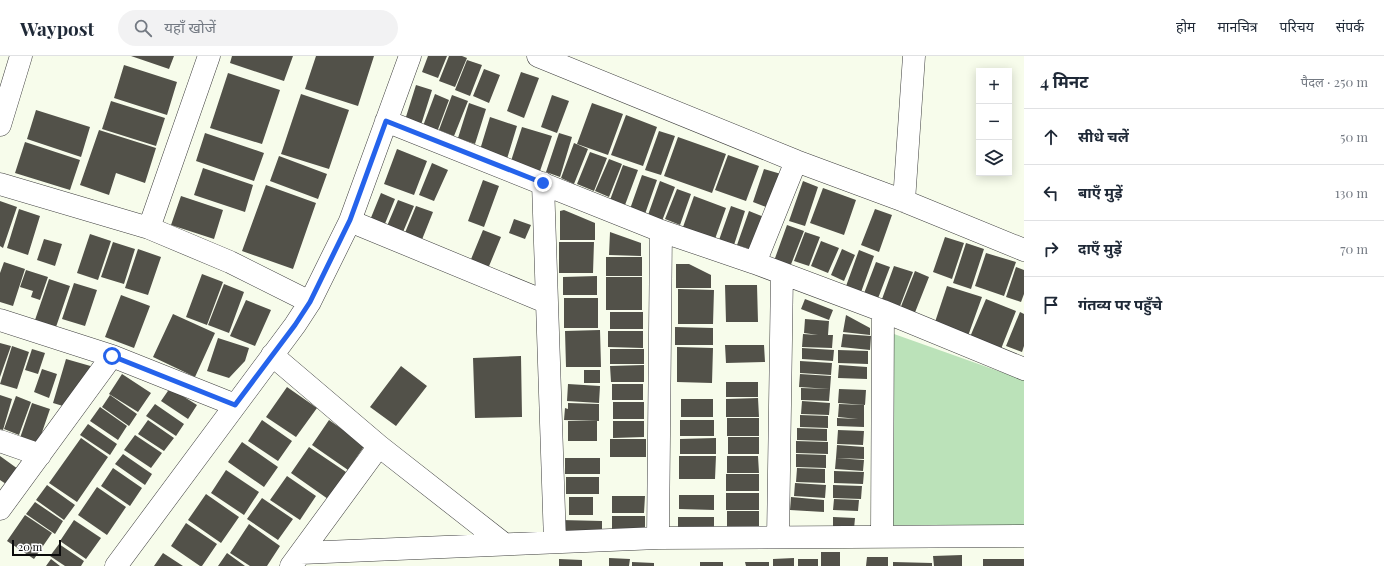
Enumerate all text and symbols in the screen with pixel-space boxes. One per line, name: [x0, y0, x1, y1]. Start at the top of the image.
search box: [118, 10, 398, 46]
text: Waypost: [20, 15, 94, 41]
icon: search: [132, 17, 154, 39]
text: यहाँ खोजें: [164, 17, 216, 37]
text: होम: [1176, 17, 1195, 36]
text: मानचित्र: [1217, 17, 1258, 36]
text: परिचय: [1280, 17, 1314, 36]
text: संपर्क: [1336, 17, 1364, 36]
map controls: [976, 68, 1012, 176]
button: +: [976, 68, 1012, 104]
text: 4 मिनट: [1040, 70, 1088, 92]
text: पैदल · 250 m: [1301, 73, 1368, 90]
button: −: [976, 104, 1012, 140]
icon: ahead: [1040, 126, 1062, 148]
text: सीधे चलें: [1078, 126, 1129, 146]
text: 50 m: [1340, 128, 1368, 145]
button: layers: [976, 140, 1012, 176]
route end: [534, 174, 552, 192]
icon: left: [1040, 182, 1062, 204]
text: बाएँ मुड़ें: [1078, 182, 1123, 202]
text: 130 m: [1335, 184, 1368, 201]
icon: right: [1040, 238, 1062, 260]
text: दाएँ मुड़ें: [1078, 238, 1122, 258]
text: 70 m: [1340, 240, 1368, 257]
icon: arrive: [1040, 294, 1062, 316]
text: गंतव्य पर पहुँचे: [1078, 294, 1162, 314]
route start: [103, 347, 121, 365]
scale bar: [12, 538, 61, 557]
text: 20 m: [18, 539, 42, 554]

